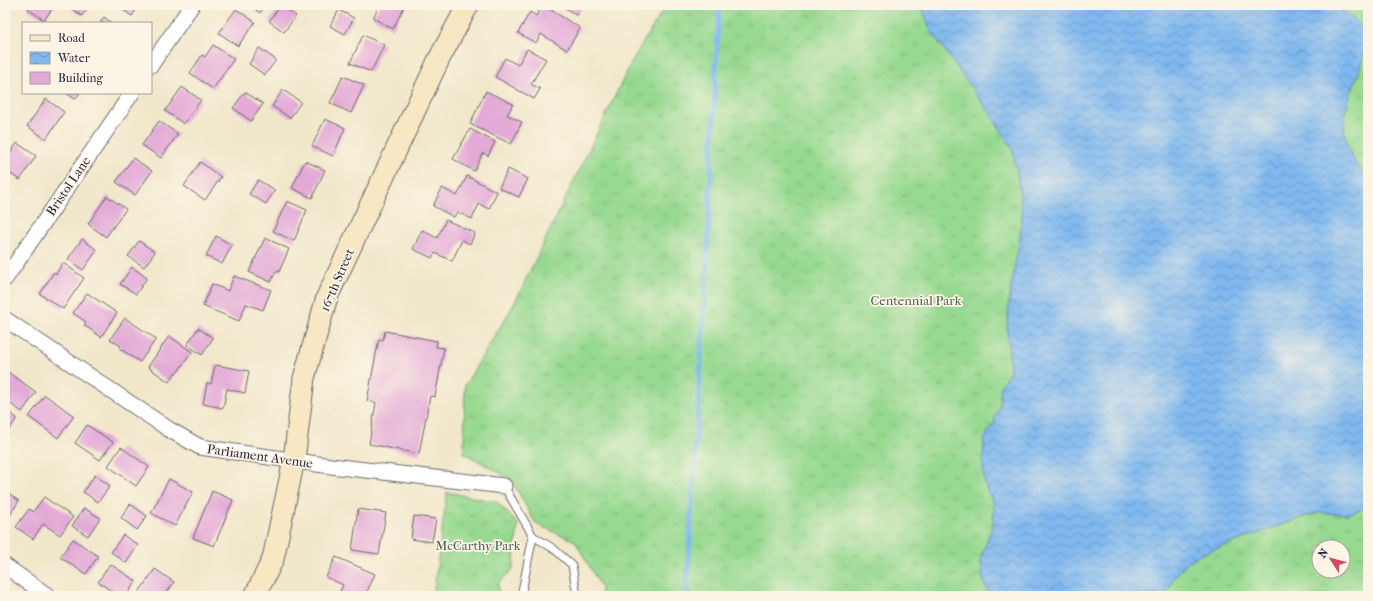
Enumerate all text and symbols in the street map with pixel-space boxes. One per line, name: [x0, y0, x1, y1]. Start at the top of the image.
legend: [22, 22, 152, 94]
text: Road: [58, 31, 85, 45]
text: Water: [57, 51, 91, 65]
text: Building: [58, 71, 103, 85]
street label: Bristol Lane: [43, 153, 94, 218]
street label: 167th Street: [317, 246, 357, 314]
park label: Centennial Park: [871, 293, 962, 308]
street label: Parliament Avenue: [206, 441, 314, 471]
park label: McCarthy Park: [436, 538, 521, 553]
north arrow: [1311, 539, 1351, 579]
text: N: [1316, 546, 1331, 561]

